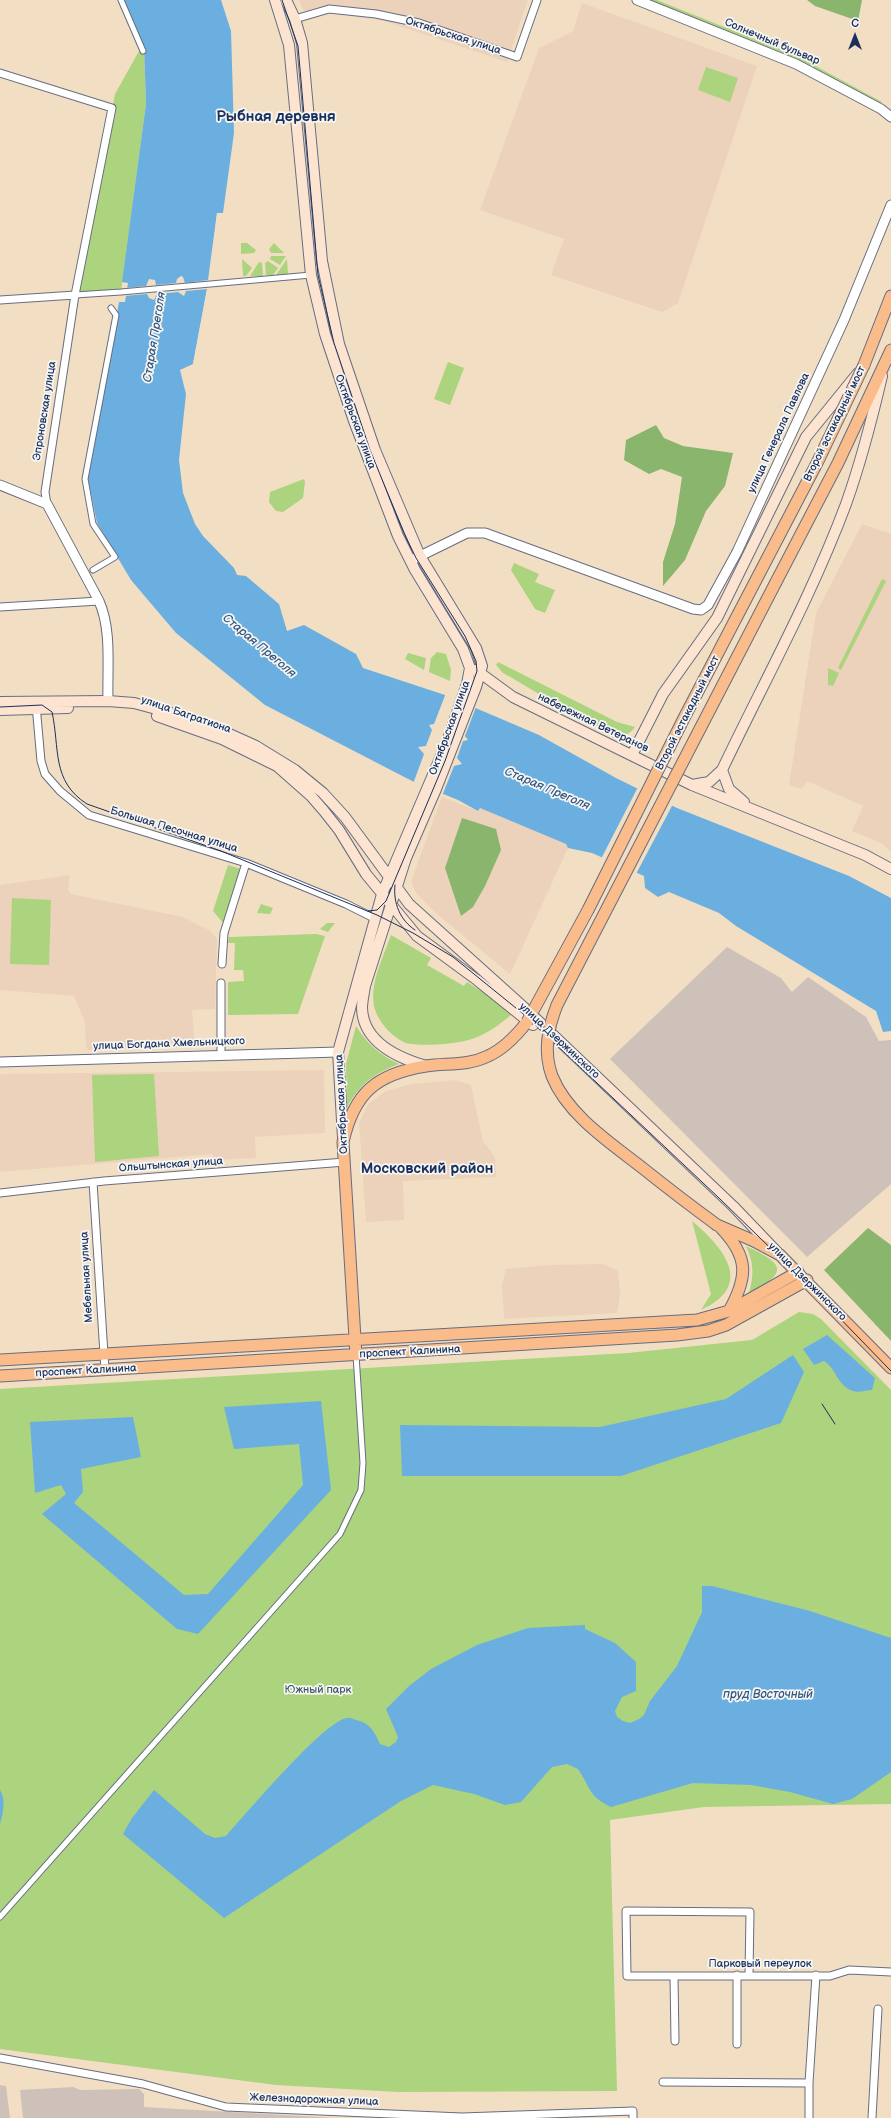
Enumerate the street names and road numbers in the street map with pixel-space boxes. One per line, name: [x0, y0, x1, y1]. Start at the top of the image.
street label: Октябрьская улица: [404, 14, 502, 58]
street label: Солнечный бульвар: [722, 16, 822, 68]
street label: Эпроновская улица: [31, 360, 59, 462]
street label: Второй эстакадный мост: [801, 364, 869, 484]
street label: улица Генерала Павлова: [745, 371, 813, 495]
street label: Октябрьская улица: [332, 373, 378, 471]
street label: Второй эстакадный мост: [653, 653, 723, 773]
street label: Октябрьская улица: [427, 679, 473, 777]
street label: набережная Ветеранов: [536, 690, 650, 756]
street label: улица Багратиона: [139, 693, 233, 737]
street label: Большая Песочная улица: [109, 804, 239, 856]
street label: улица Дзержинского: [516, 1000, 602, 1082]
street label: улица Богдана Хмельницкого: [93, 1035, 245, 1053]
street label: Октябрьская улица: [333, 1054, 351, 1154]
street label: Ольштынская улица: [118, 1155, 224, 1175]
street label: Мебельная улица: [78, 1231, 96, 1323]
street label: улица Дзержинского: [765, 1240, 849, 1324]
street label: проспект Калинина: [359, 1343, 461, 1361]
street label: проспект Калинина: [35, 1362, 137, 1380]
street label: Парковый переулок: [708, 1957, 812, 1971]
street label: Железнодорожная улица: [249, 2091, 379, 2109]

